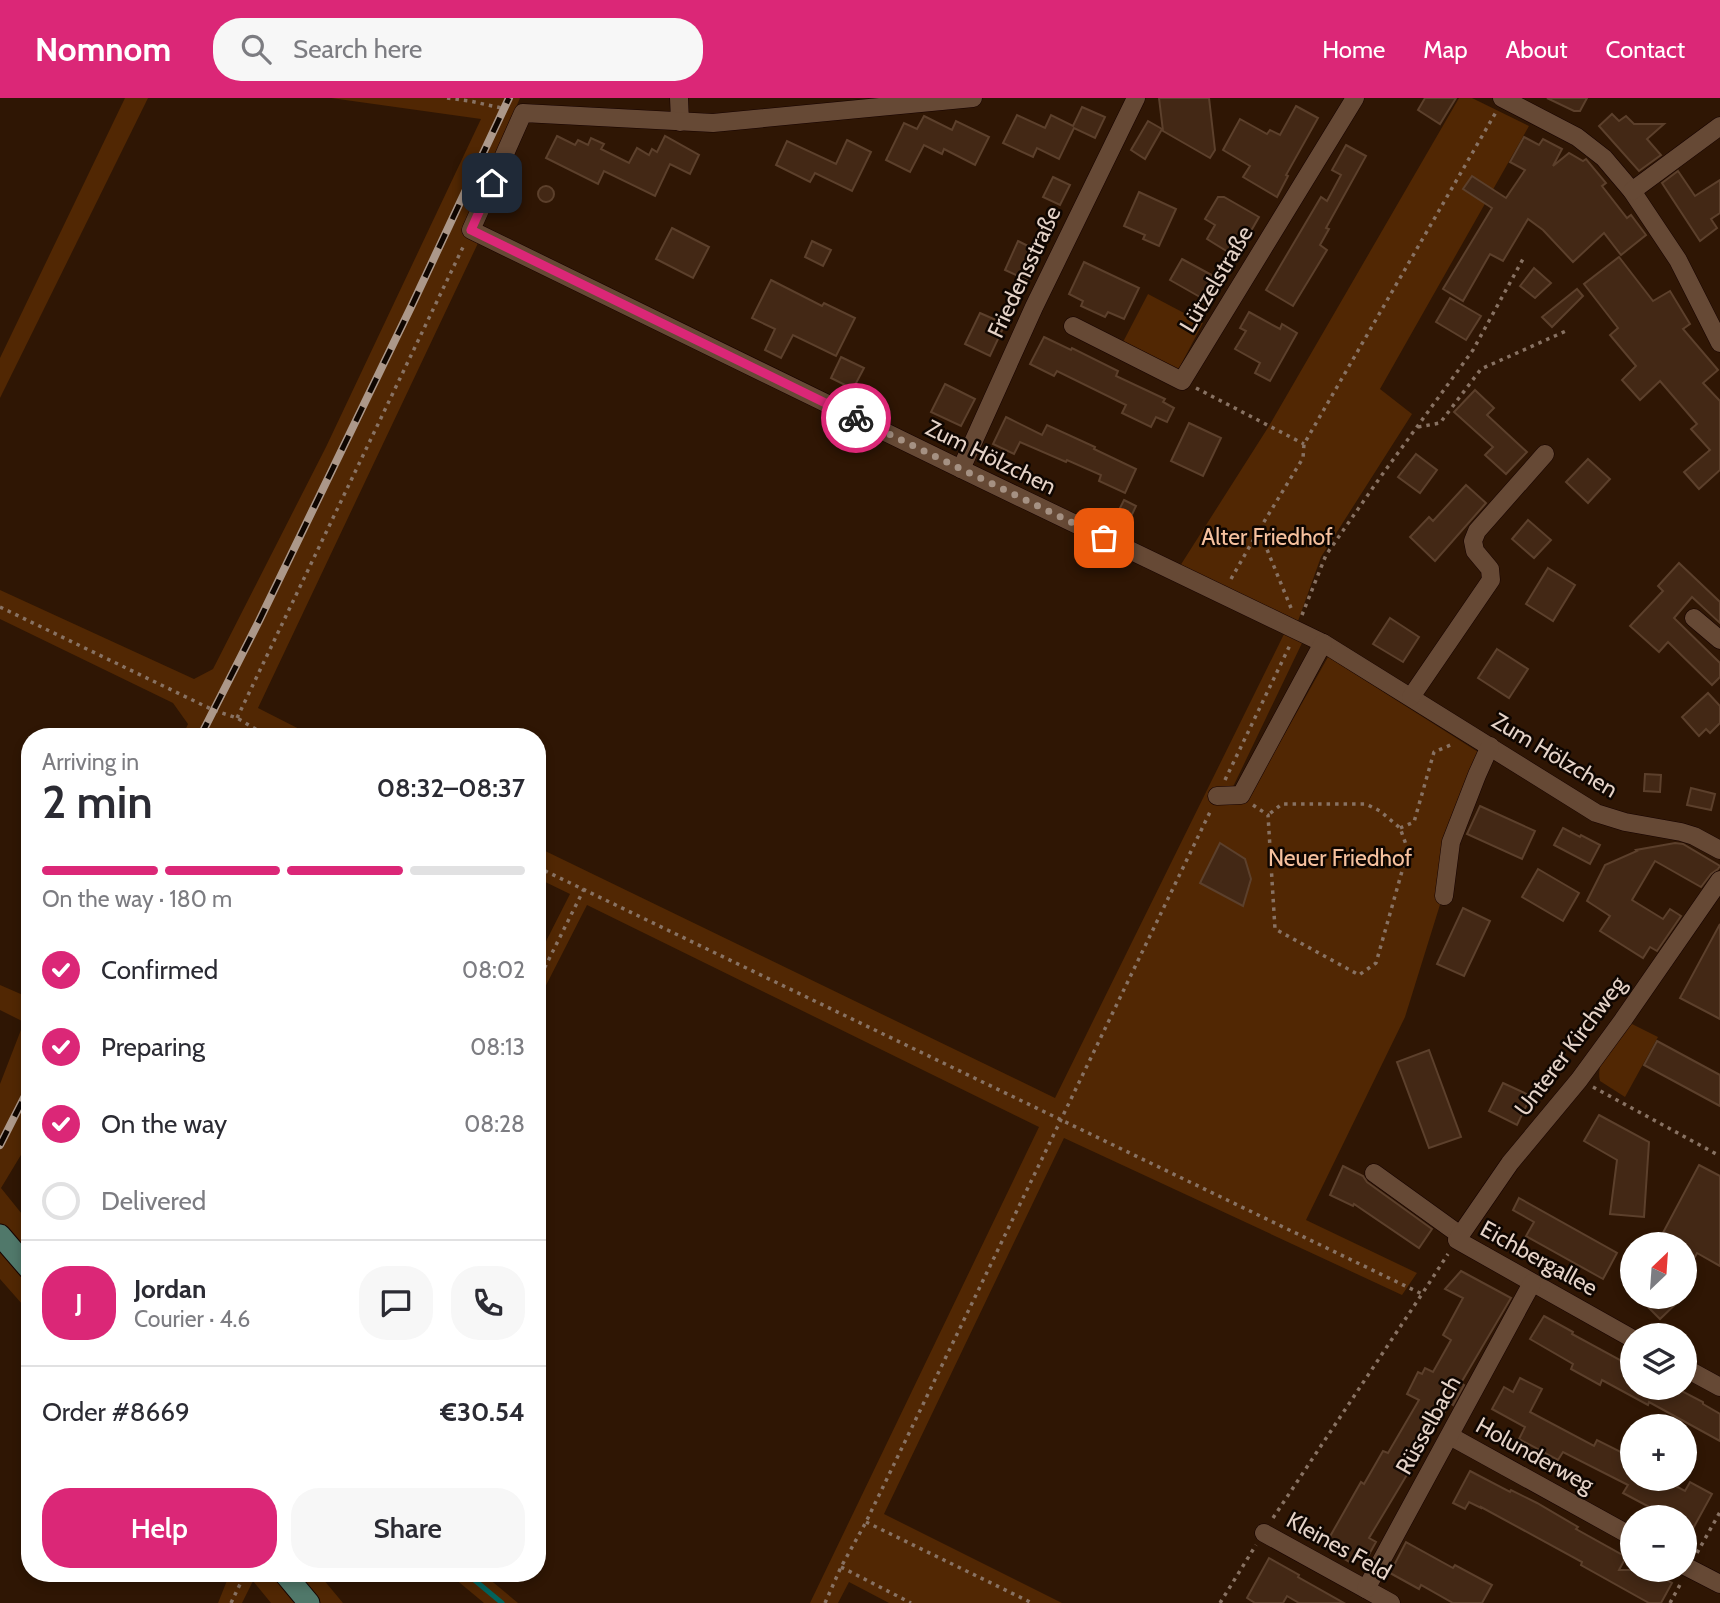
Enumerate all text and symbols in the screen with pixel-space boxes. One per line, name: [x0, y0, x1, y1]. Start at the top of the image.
search box: [213, 18, 703, 81]
text: Nomnom: [35, 29, 171, 69]
icon: search: [237, 30, 275, 68]
text: Search here: [293, 33, 422, 65]
text: Home: [1322, 35, 1385, 64]
text: Map: [1423, 35, 1468, 64]
text: About: [1506, 35, 1568, 64]
text: Contact: [1606, 35, 1685, 64]
pin: [462, 153, 522, 213]
icon: home: [473, 164, 511, 202]
street label: Friedensstraße: [981, 201, 1067, 342]
street label: Lützelstraße: [1173, 220, 1259, 337]
courier: [821, 383, 891, 453]
icon: bike: [837, 399, 875, 437]
street label: Zum Hölzchen: [921, 413, 1061, 501]
pin: [1074, 508, 1134, 568]
icon: bag: [1085, 519, 1123, 557]
park label: Alter Friedhof: [1201, 523, 1333, 551]
street label: Zum Hölzchen: [1487, 707, 1623, 803]
text: Arriving in: [42, 748, 139, 776]
text: 08:32–08:37: [377, 772, 525, 804]
text: 2 min: [42, 774, 153, 830]
park label: Neuer Friedhof: [1268, 844, 1412, 872]
text: On the way · 180 m: [42, 885, 232, 913]
icon: check: [42, 951, 80, 989]
text: Confirmed: [101, 954, 218, 986]
text: 08:02: [462, 956, 525, 984]
street label: Unterer Kirchweg: [1508, 970, 1632, 1121]
icon: check: [42, 1028, 80, 1066]
text: Preparing: [101, 1031, 205, 1063]
text: 08:13: [470, 1033, 525, 1061]
icon: check: [42, 1105, 80, 1143]
text: On the way: [101, 1108, 227, 1140]
text: 08:28: [464, 1110, 525, 1138]
text: Delivered: [101, 1185, 206, 1217]
street label: Eichbergallee: [1476, 1214, 1603, 1302]
north arrow: [1620, 1232, 1698, 1309]
map controls: [1620, 1232, 1697, 1582]
button: chat: [359, 1266, 433, 1340]
button: phone: [451, 1266, 525, 1340]
text: Jordan: [134, 1273, 206, 1305]
text: J: [75, 1287, 83, 1319]
text: Courier · 4.6: [134, 1305, 250, 1333]
button: layers: [1620, 1323, 1697, 1400]
street label: Rüsselbach: [1389, 1371, 1467, 1479]
text: Order #8669: [42, 1396, 190, 1428]
text: €30.54: [440, 1396, 525, 1428]
street label: Holunderweg: [1471, 1411, 1599, 1499]
button: +: [1620, 1414, 1697, 1491]
button: Help: [42, 1488, 277, 1568]
button: Share: [291, 1488, 525, 1568]
button: −: [1620, 1505, 1697, 1582]
street label: Kleines Feld: [1282, 1506, 1396, 1586]

